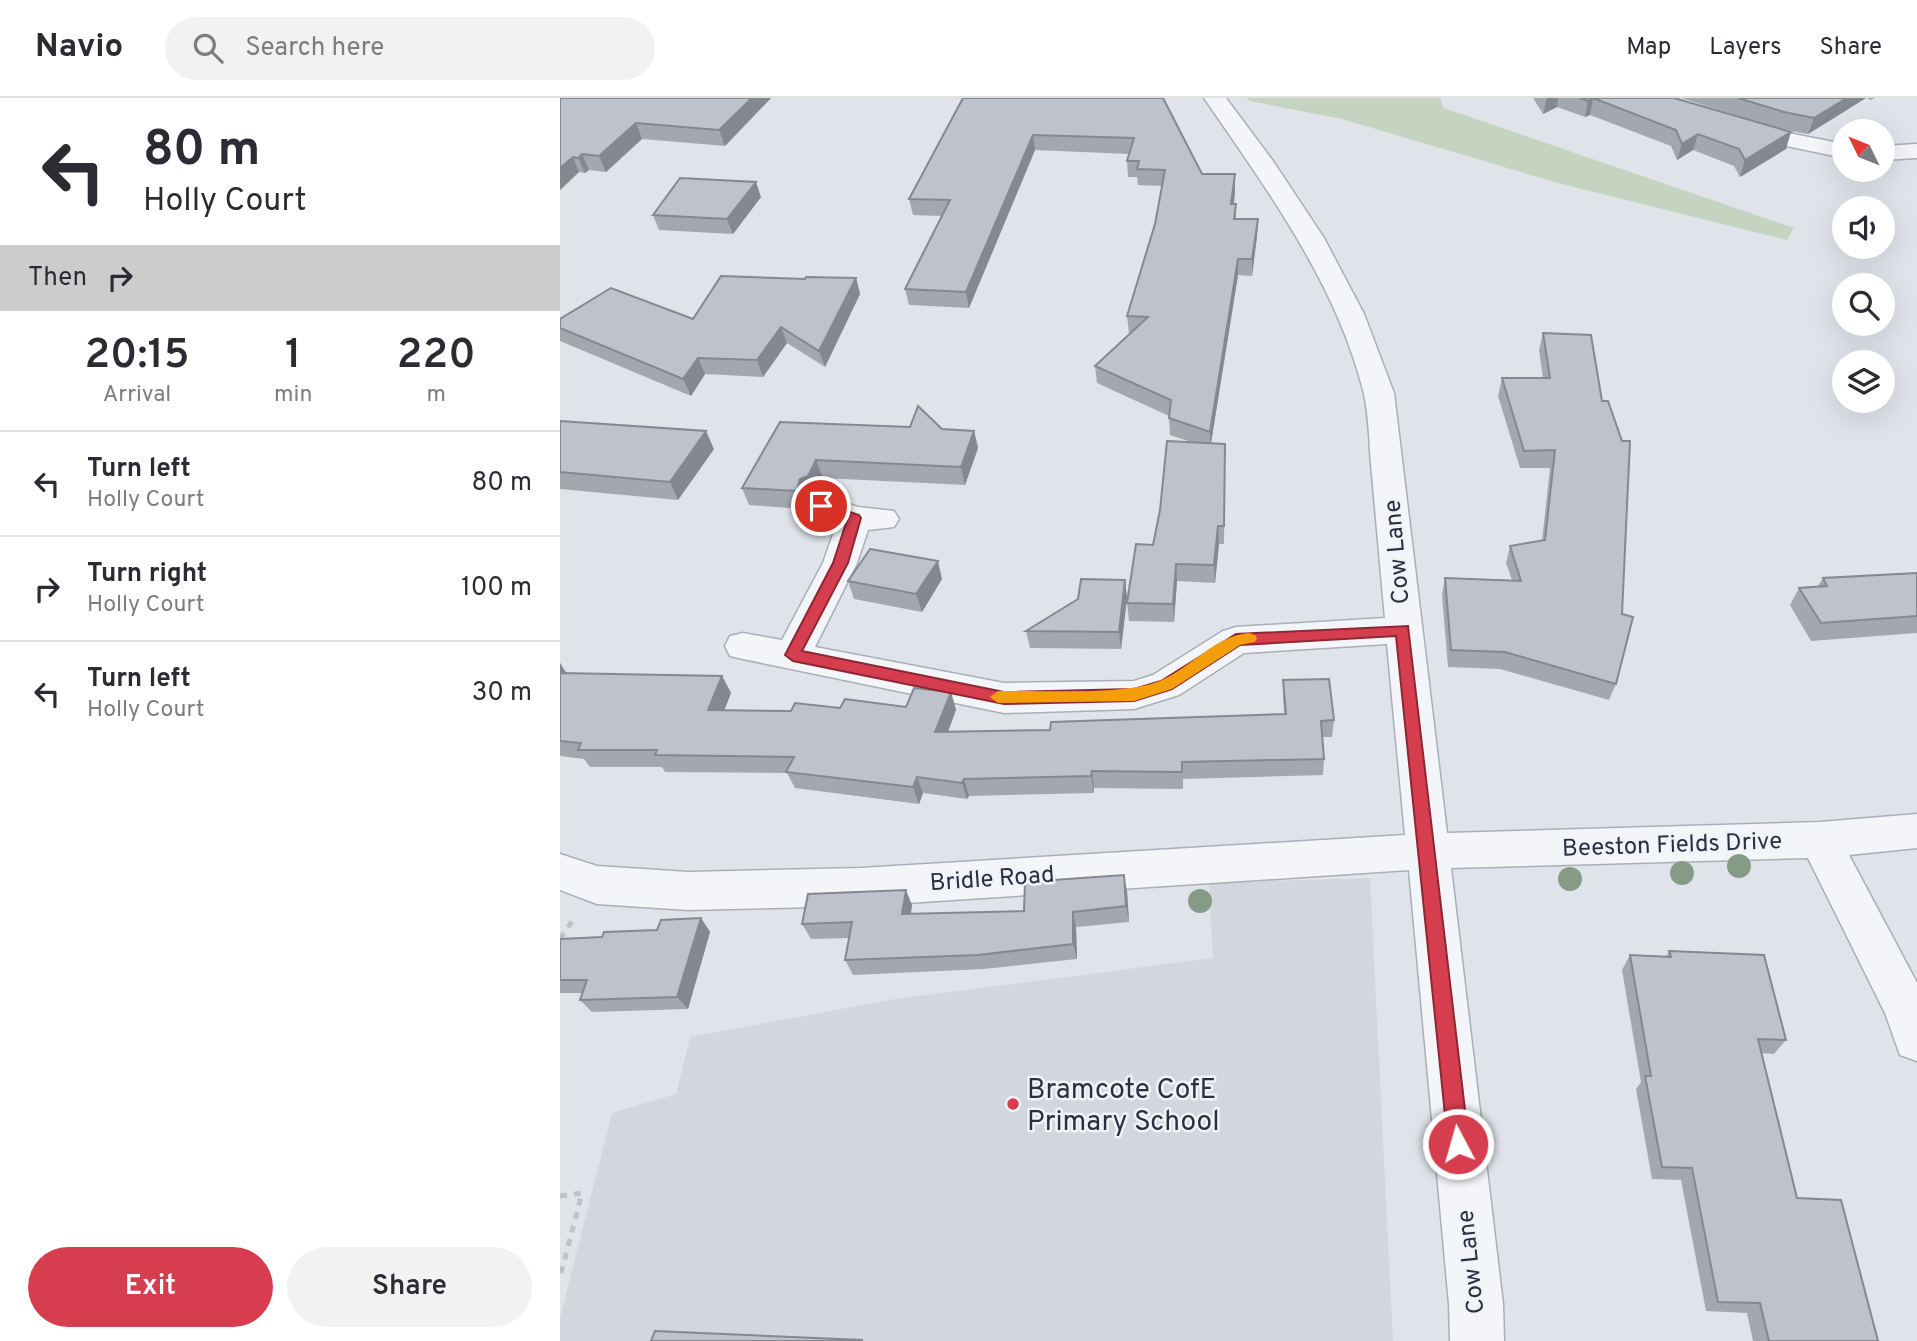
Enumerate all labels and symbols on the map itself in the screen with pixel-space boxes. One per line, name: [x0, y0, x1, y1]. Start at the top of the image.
north arrow: [1832, 119, 1895, 182]
pin: [791, 476, 851, 536]
street label: Cow Lane: [1378, 498, 1418, 605]
street label: Beeston Fields Drive: [1561, 827, 1783, 865]
street label: Bridle Road: [929, 861, 1056, 899]
place label: Bramcote CofE Primary School: [1027, 1073, 1219, 1141]
marker: Bramcote CofE Primary School: [1005, 1096, 1021, 1112]
position arrow: [1421, 1107, 1495, 1181]
street label: Cow Lane: [1452, 1208, 1492, 1315]

